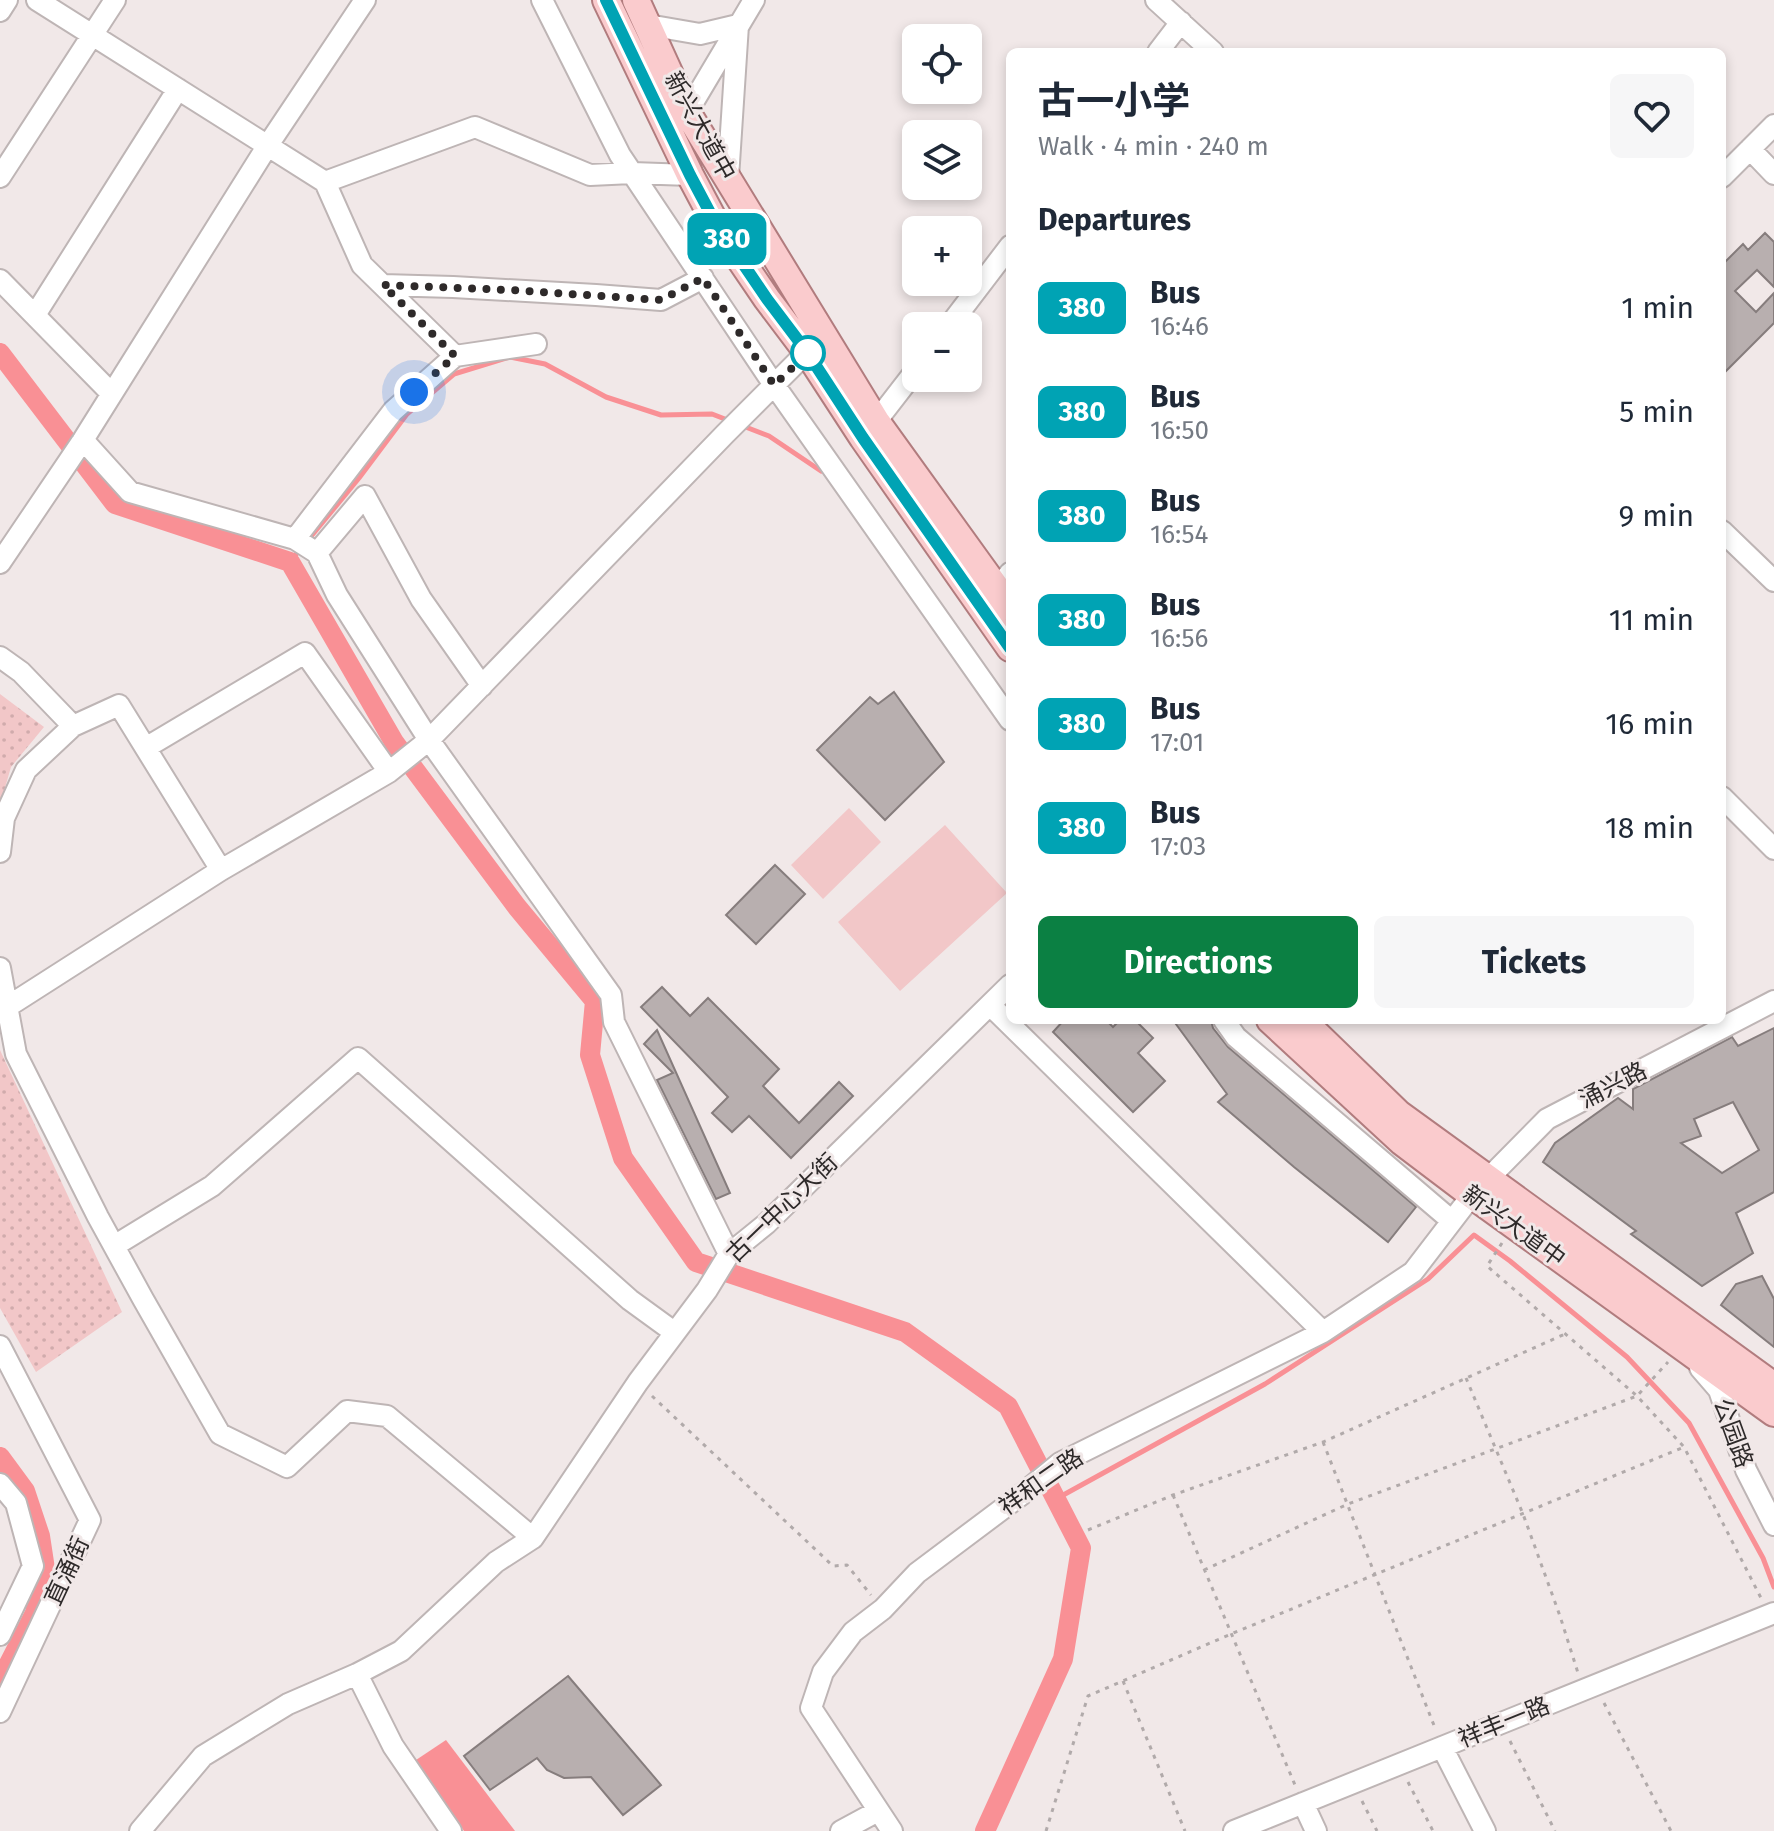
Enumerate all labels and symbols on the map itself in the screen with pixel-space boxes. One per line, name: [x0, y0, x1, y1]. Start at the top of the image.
street label: 新兴大道中: [659, 67, 741, 185]
line badge: 380: [681, 213, 773, 265]
unlabelled marker: [791, 336, 825, 370]
your location: [394, 372, 434, 412]
street label: 涌兴路: [1575, 1056, 1651, 1114]
street label: 古一中心大街: [720, 1148, 844, 1268]
street label: 新兴大道中: [1457, 1179, 1571, 1273]
street label: 公园路: [1708, 1394, 1758, 1472]
street label: 祥和二路: [994, 1443, 1088, 1521]
street label: 直涌街: [39, 1532, 95, 1610]
street label: 祥丰一路: [1454, 1691, 1554, 1753]

